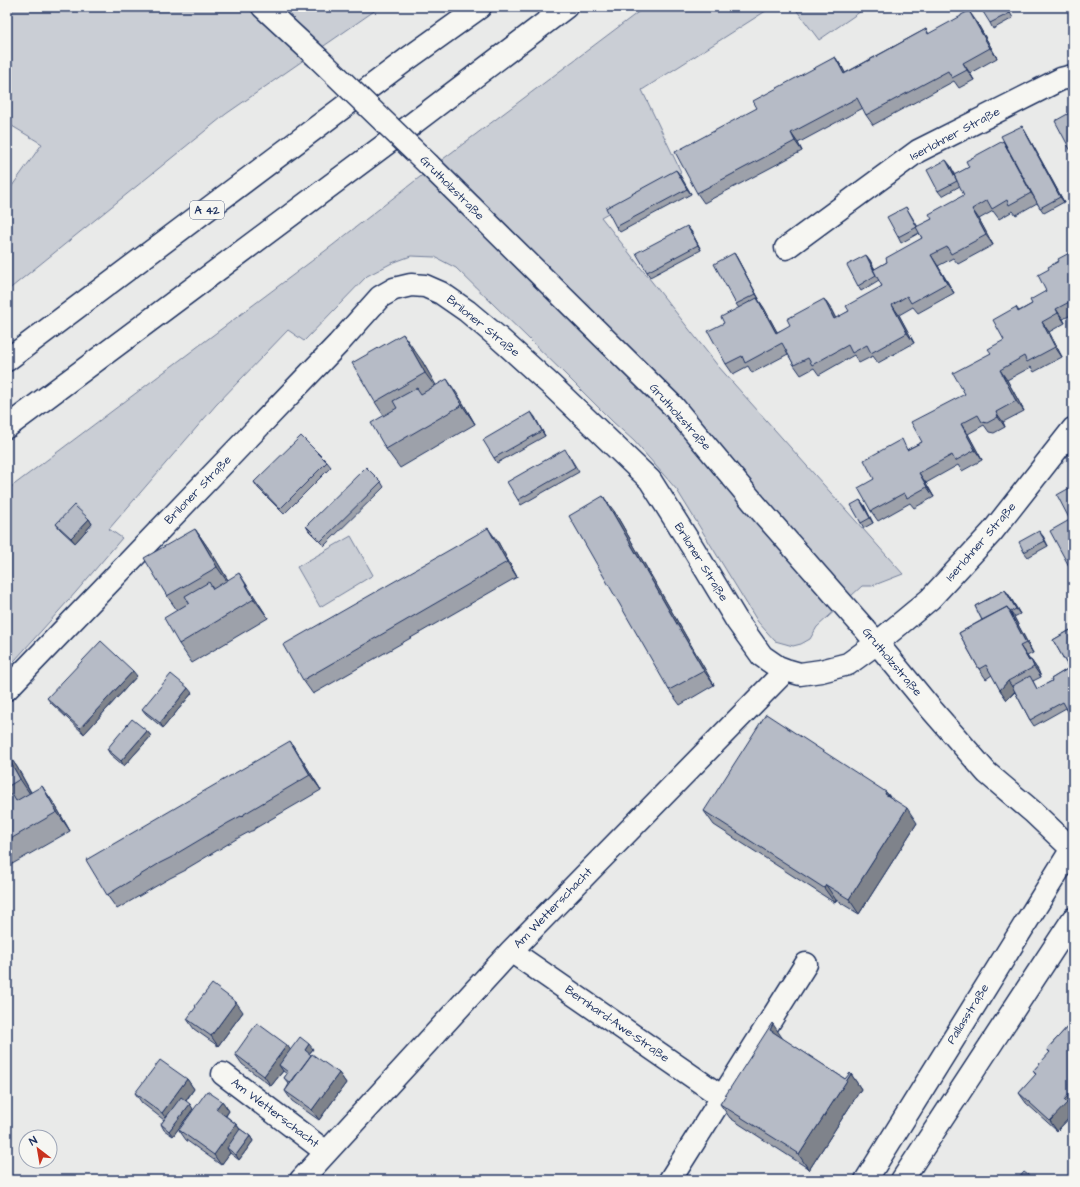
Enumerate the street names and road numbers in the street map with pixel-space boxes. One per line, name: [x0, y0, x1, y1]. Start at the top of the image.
street label: Iserlohner Straße: [907, 103, 1003, 165]
street label: Grutholzstraße: [416, 152, 488, 224]
road number: A 42: [190, 201, 224, 219]
street label: Briloner Straße: [443, 291, 524, 361]
street label: Grutholzstraße: [645, 380, 715, 455]
street label: Briloner Straße: [161, 451, 236, 528]
street label: Iserlohner Straße: [942, 498, 1020, 585]
street label: Briloner Straße: [670, 519, 732, 605]
street label: Grutholzstraße: [858, 624, 926, 700]
street label: Am Wetterschacht: [510, 864, 596, 952]
street label: Pallasstraße: [943, 980, 994, 1047]
street label: Bernhard-Awe-Straße: [561, 981, 673, 1067]
street label: Am Wetterschacht: [227, 1074, 323, 1152]

